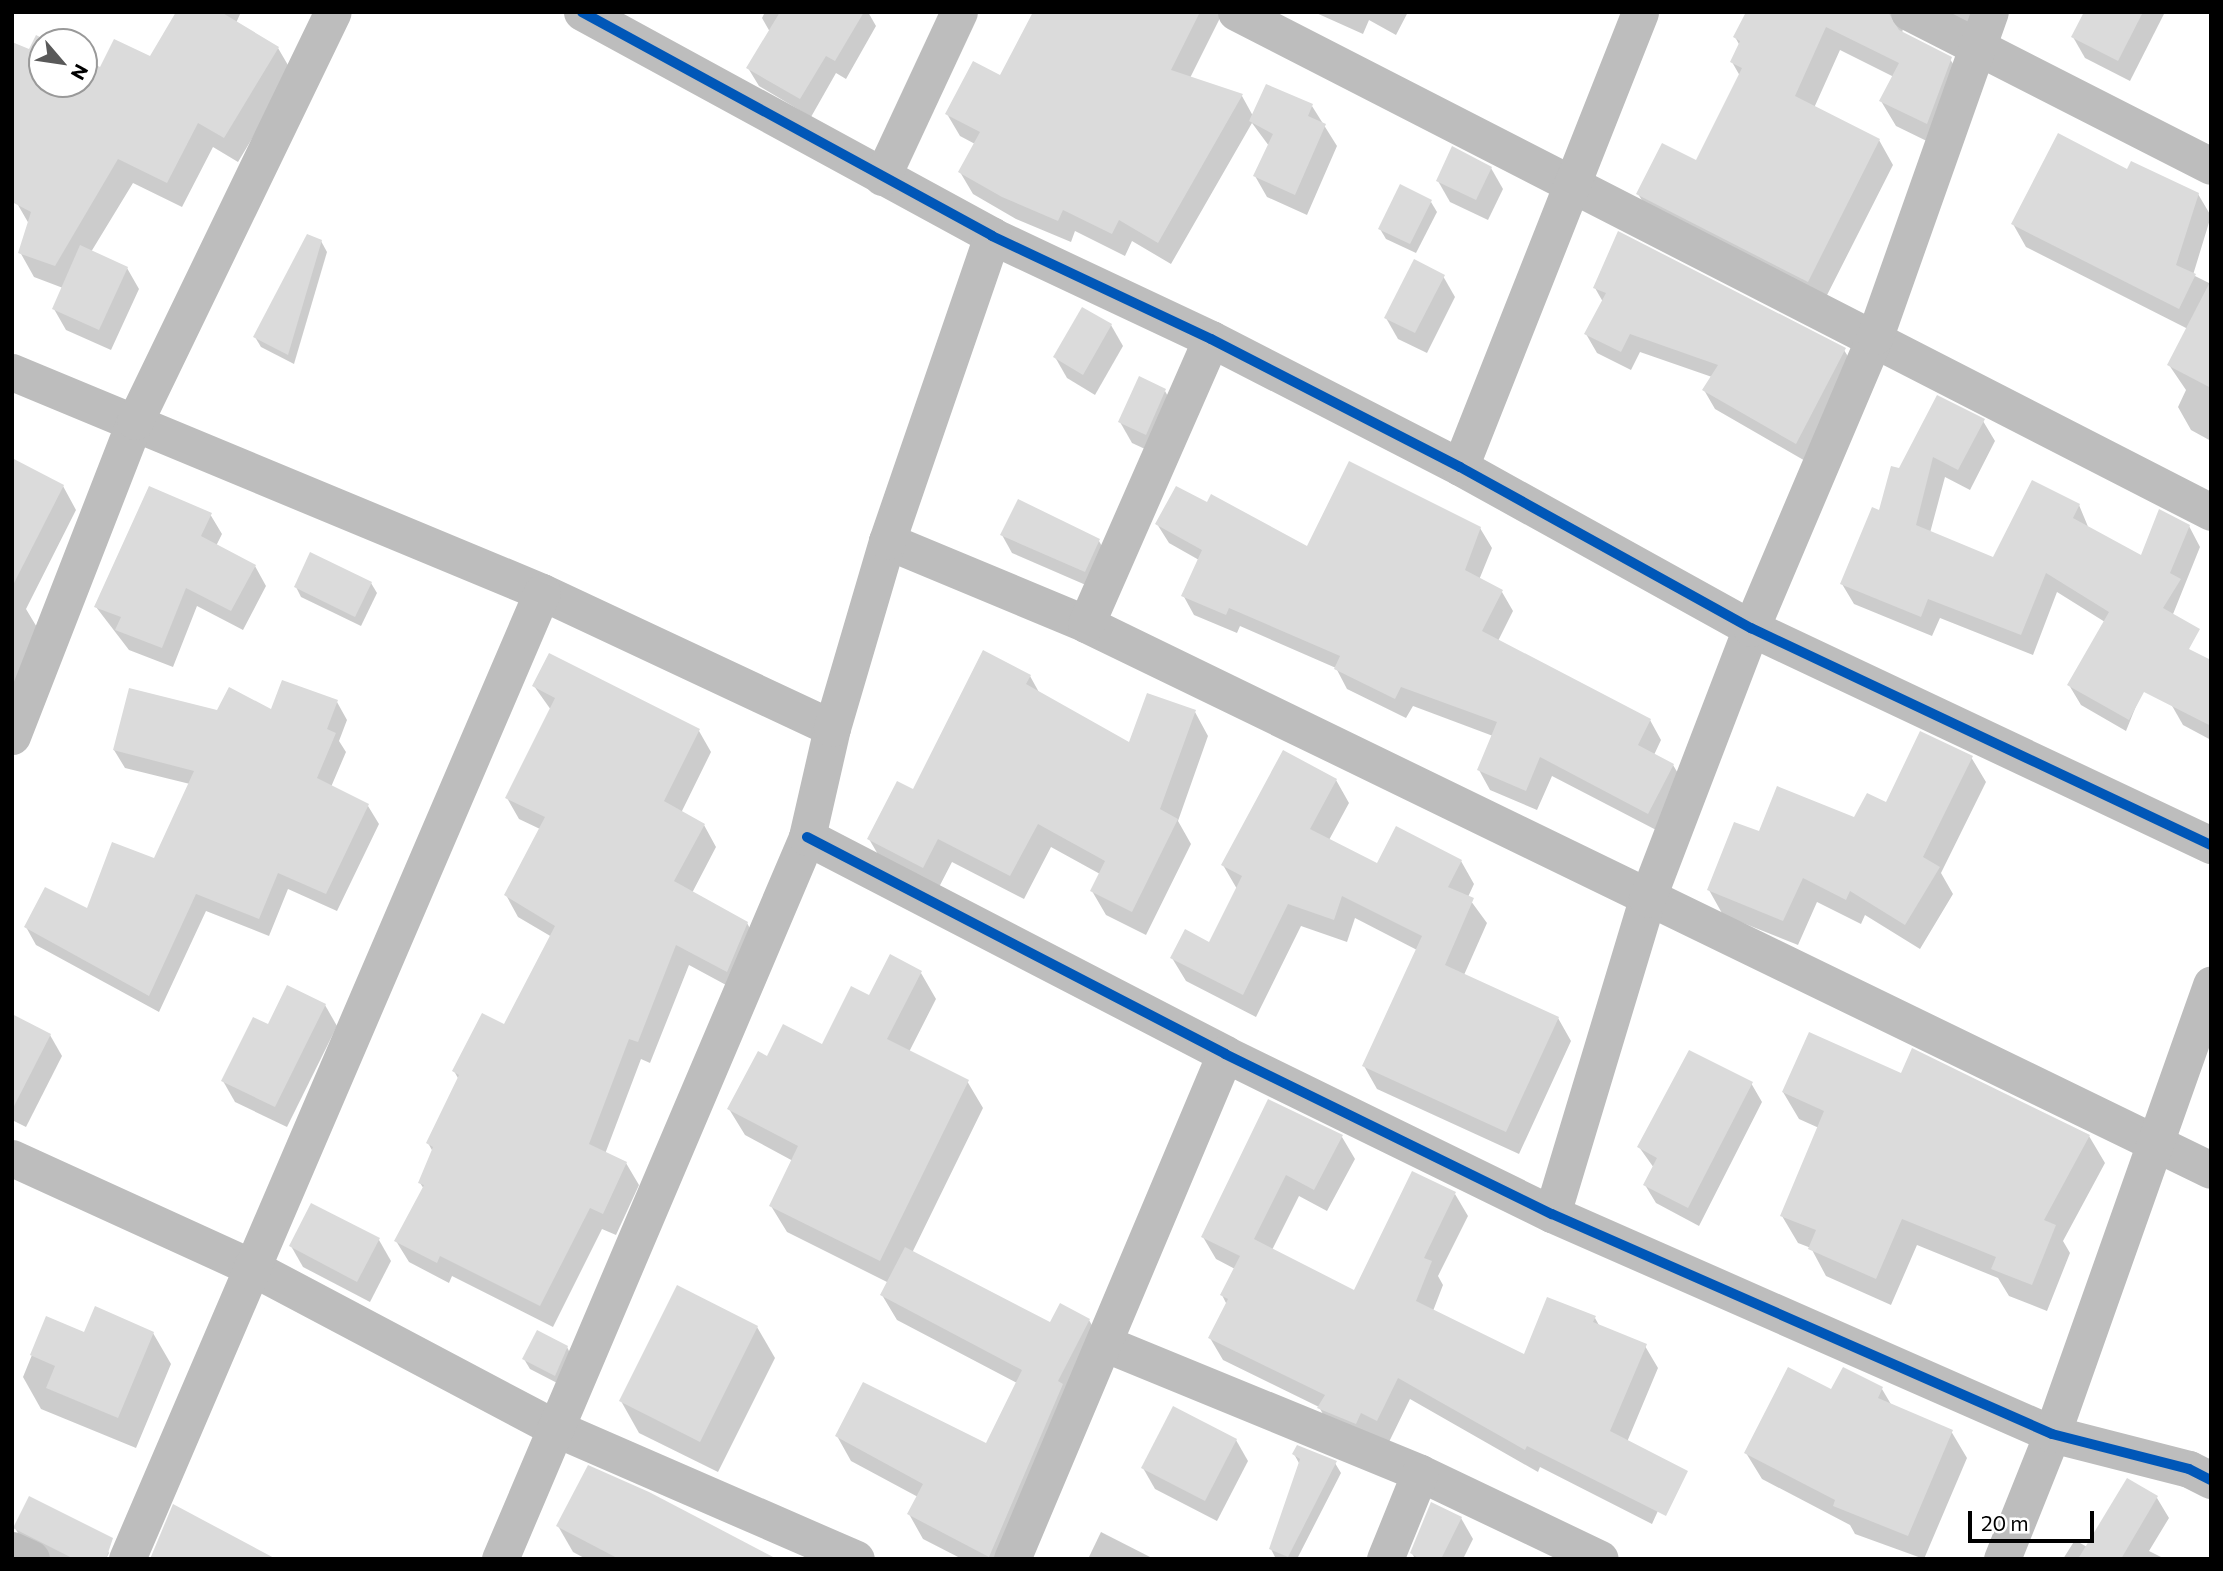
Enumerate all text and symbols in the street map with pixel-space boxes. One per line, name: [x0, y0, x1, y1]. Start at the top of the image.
north arrow: [28, 28, 98, 98]
text: N: [67, 61, 94, 84]
scale bar: [1971, 1498, 2097, 1542]
text: 20 m: [1981, 1510, 2029, 1535]

